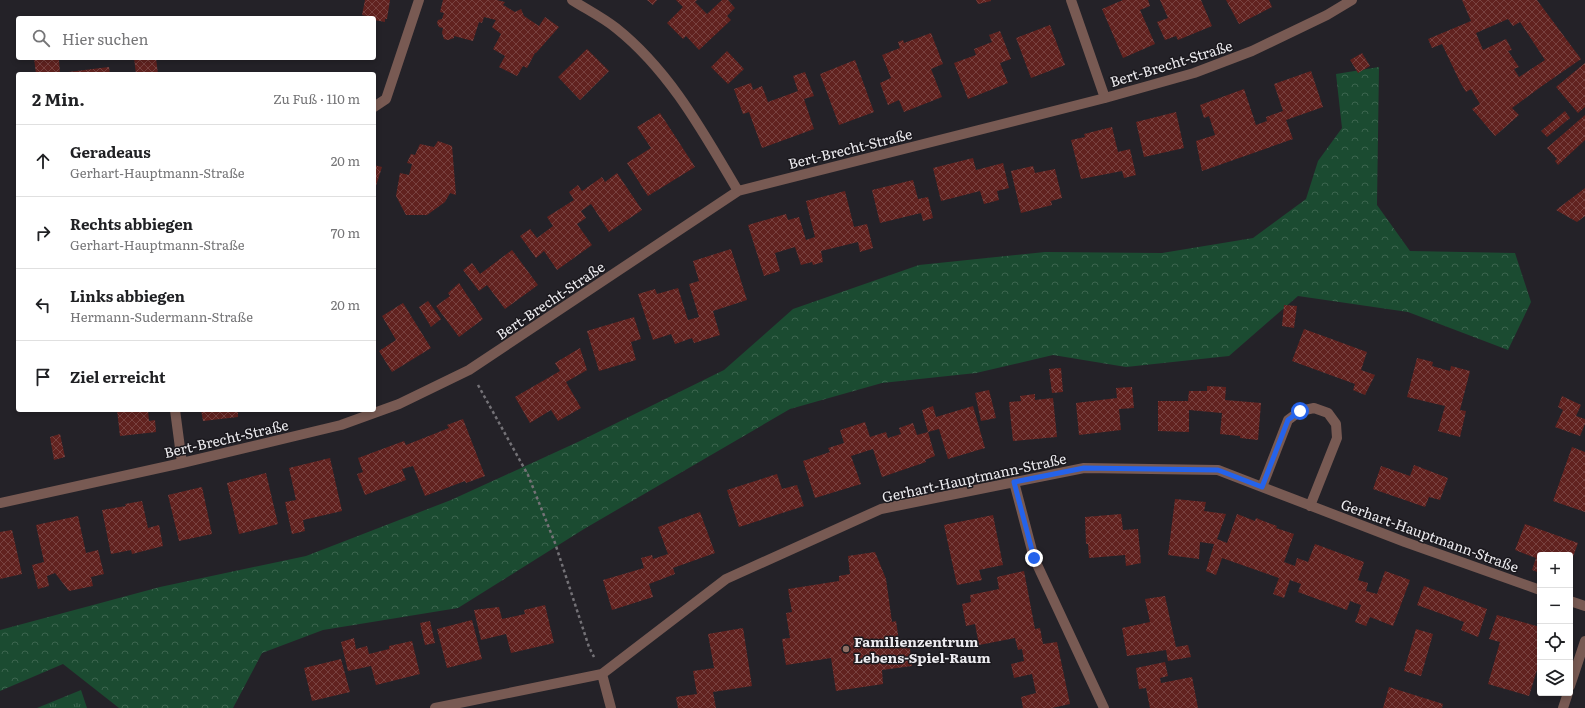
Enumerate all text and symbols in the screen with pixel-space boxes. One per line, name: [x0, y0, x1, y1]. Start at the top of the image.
search box: [16, 16, 376, 60]
icon: search: [30, 27, 52, 49]
text: Hier suchen: [62, 27, 148, 50]
street label: Bert-Brecht-Straße: [1107, 35, 1235, 91]
text: 2 Min.: [32, 86, 85, 111]
text: Zu Fuß · 110 m: [273, 89, 360, 108]
street label: Bert-Brecht-Straße: [786, 123, 914, 173]
text: Geradeaus: [70, 140, 151, 163]
icon: ahead: [32, 150, 54, 172]
text: 20 m: [331, 151, 360, 170]
text: Gerhart-Hauptmann-Straße: [70, 163, 245, 182]
text: Rechts abbiegen: [70, 212, 193, 235]
icon: right: [32, 222, 54, 244]
text: 70 m: [331, 223, 360, 242]
text: Gerhart-Hauptmann-Straße: [70, 235, 245, 254]
street label: Bert-Brecht-Straße: [492, 256, 608, 344]
text: Links abbiegen: [70, 284, 185, 307]
icon: left: [32, 294, 54, 316]
text: 20 m: [331, 295, 360, 314]
text: Hermann-Sudermann-Straße: [70, 307, 253, 326]
text: Ziel erreicht: [70, 365, 165, 388]
icon: arrive: [32, 366, 54, 388]
route start: [1291, 402, 1309, 420]
street label: Bert-Brecht-Straße: [162, 414, 290, 462]
street label: Gerhart-Hauptmann-Straße: [880, 448, 1068, 506]
street label: Gerhart-Hauptmann-Straße: [1338, 493, 1522, 577]
route end: [1025, 549, 1043, 567]
map controls: [1537, 552, 1573, 696]
button: +: [1537, 552, 1573, 588]
button: −: [1537, 588, 1573, 624]
button: locate: [1537, 624, 1573, 660]
place label: Familienzentrum Lebens-Spiel-Raum: [854, 631, 991, 667]
marker: Familienzentrum Lebens-Spiel-Raum: [841, 644, 851, 654]
button: layers: [1537, 660, 1573, 696]

